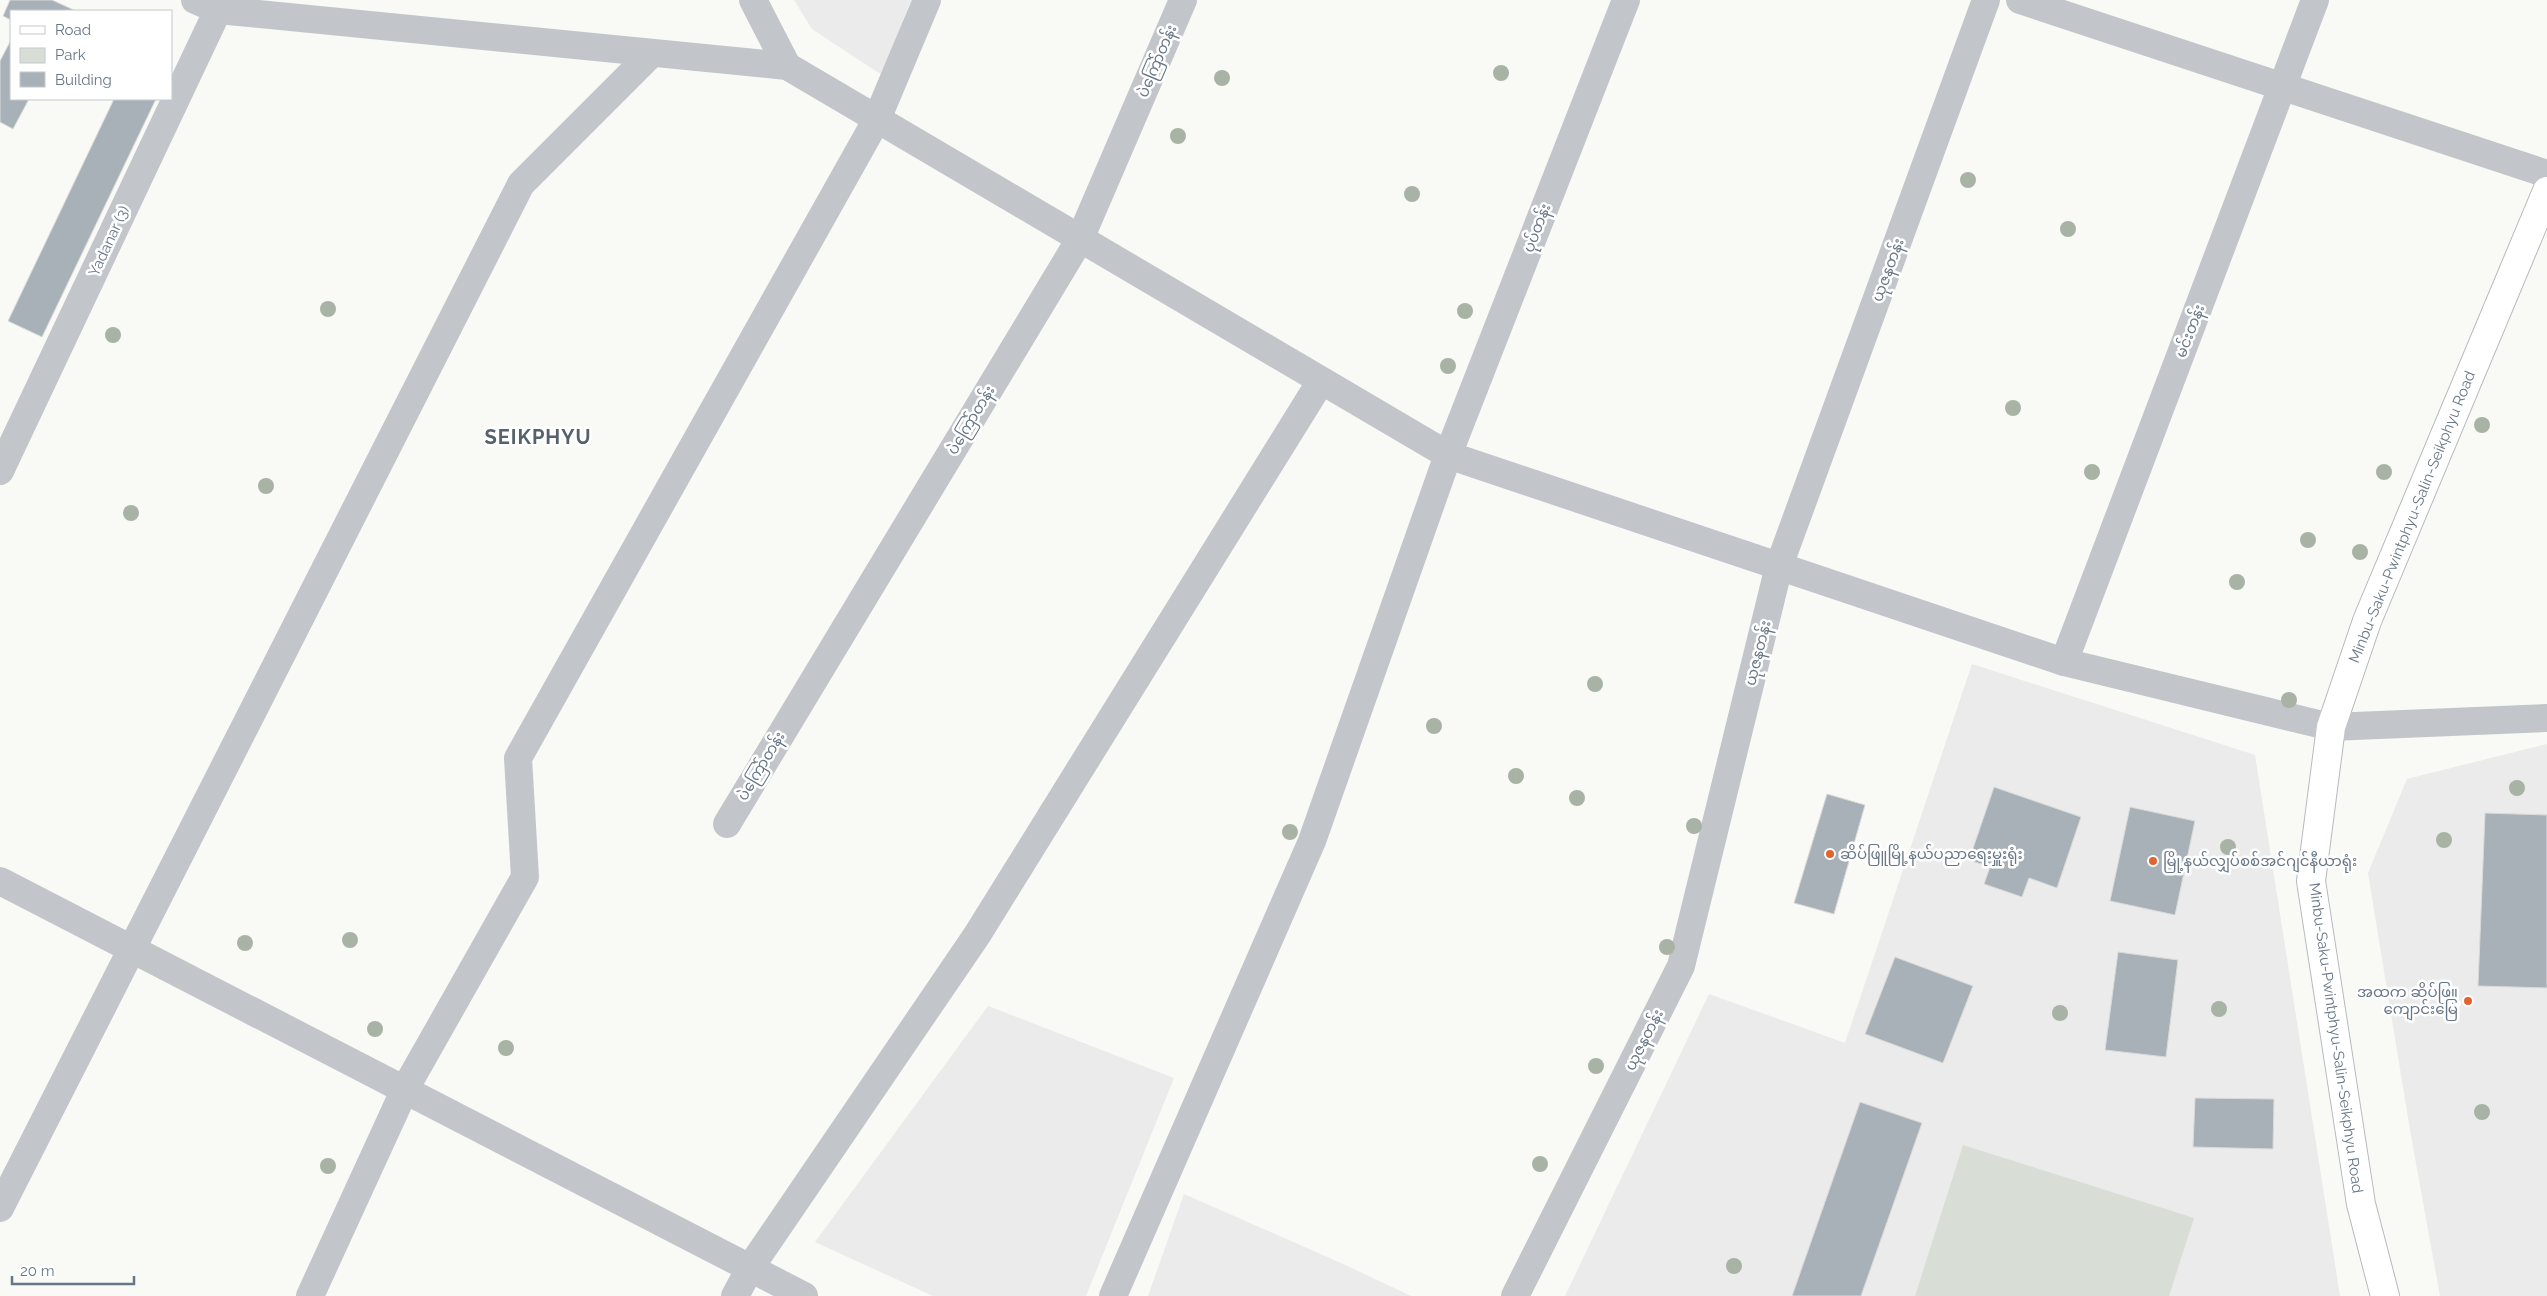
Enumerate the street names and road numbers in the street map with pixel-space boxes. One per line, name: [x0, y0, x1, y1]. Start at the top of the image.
street label: ပဲကြော်တန်း: [1133, 22, 1183, 101]
street label: ပုပ်တန်း: [1519, 201, 1557, 256]
street label: Yadanar (3): [85, 203, 133, 279]
street label: ယုဇနတန်း: [1867, 235, 1911, 305]
street label: မင်းတန်း: [2171, 301, 2211, 361]
street label: Minbu-Saku-Pwintphyu-Salin-Seikphyu Road: [2345, 368, 2479, 666]
street label: ပဲကြော်တန်း: [943, 382, 1001, 459]
street label: ယုဇနတန်း: [1740, 618, 1778, 688]
street label: ပဲကြော်တန်း: [733, 728, 791, 805]
street label: Minbu-Saku-Pwintphyu-Salin-Seikphyu Road: [2305, 882, 2367, 1194]
street label: ယုဇနတန်း: [1620, 1006, 1670, 1075]

